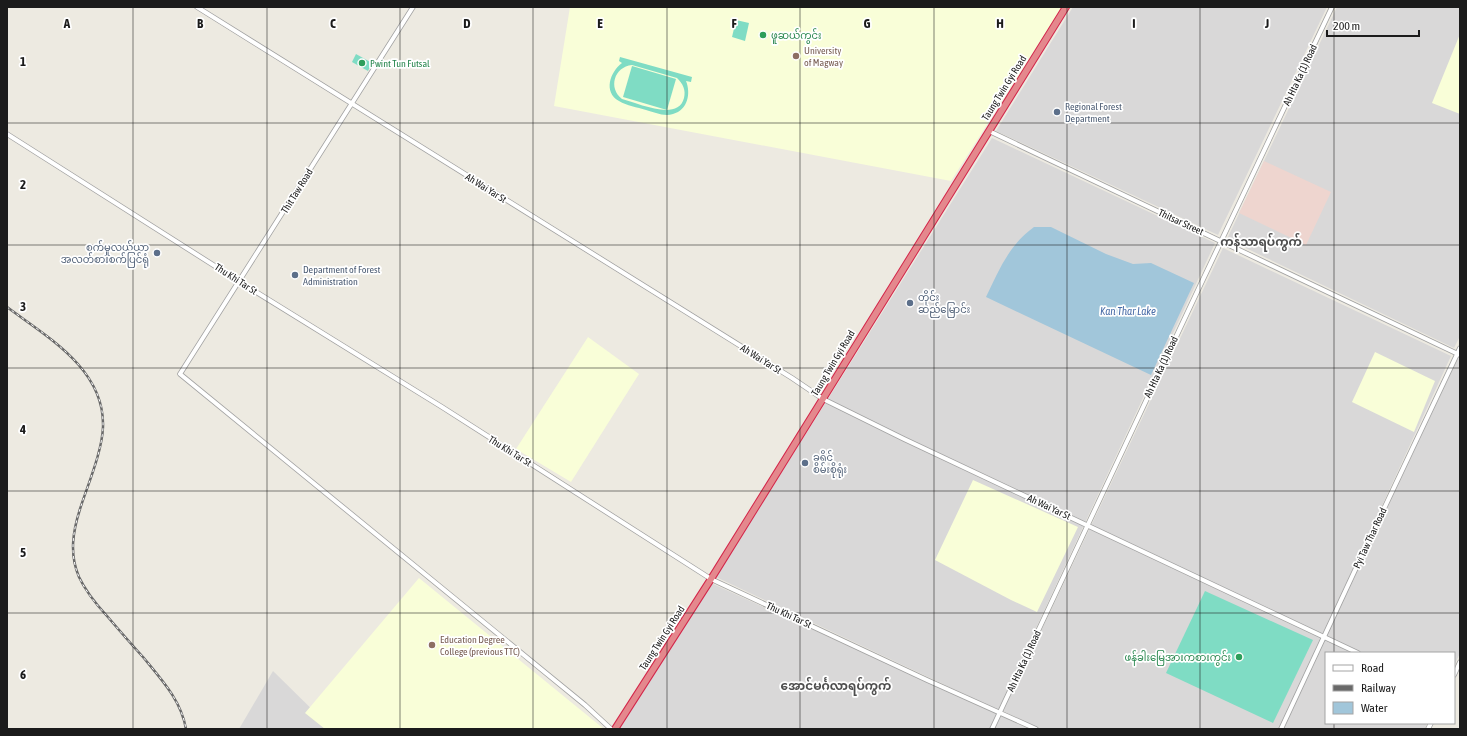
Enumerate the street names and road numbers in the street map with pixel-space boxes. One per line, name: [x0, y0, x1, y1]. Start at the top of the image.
street label: Ah Hta Ka (1) Road: [1281, 42, 1319, 107]
street label: Taung Twin Gyi Road: [980, 53, 1028, 122]
street label: Thit Taw Road: [279, 167, 315, 215]
street label: Ah Wai Yar St: [463, 171, 509, 205]
street label: Thitsar Street: [1157, 207, 1205, 237]
street label: Thu Khi Tar St: [213, 261, 259, 297]
street label: Taung Twin Gyi Road: [809, 328, 857, 398]
street label: Ah Hta Ka (1) Road: [1142, 334, 1180, 399]
street label: Ah Wai Yar St: [738, 342, 784, 376]
street label: Thu Khi Tar St: [487, 434, 534, 469]
street label: Ah Wai Yar St: [1026, 492, 1072, 522]
street label: Pyi Taw Thar Road: [1351, 506, 1389, 570]
street label: Thu Khi Tar St: [765, 600, 813, 630]
street label: Taung Twin Gyi Road: [637, 604, 687, 672]
street label: Ah Hta Ka (1) Road: [1005, 628, 1043, 693]

